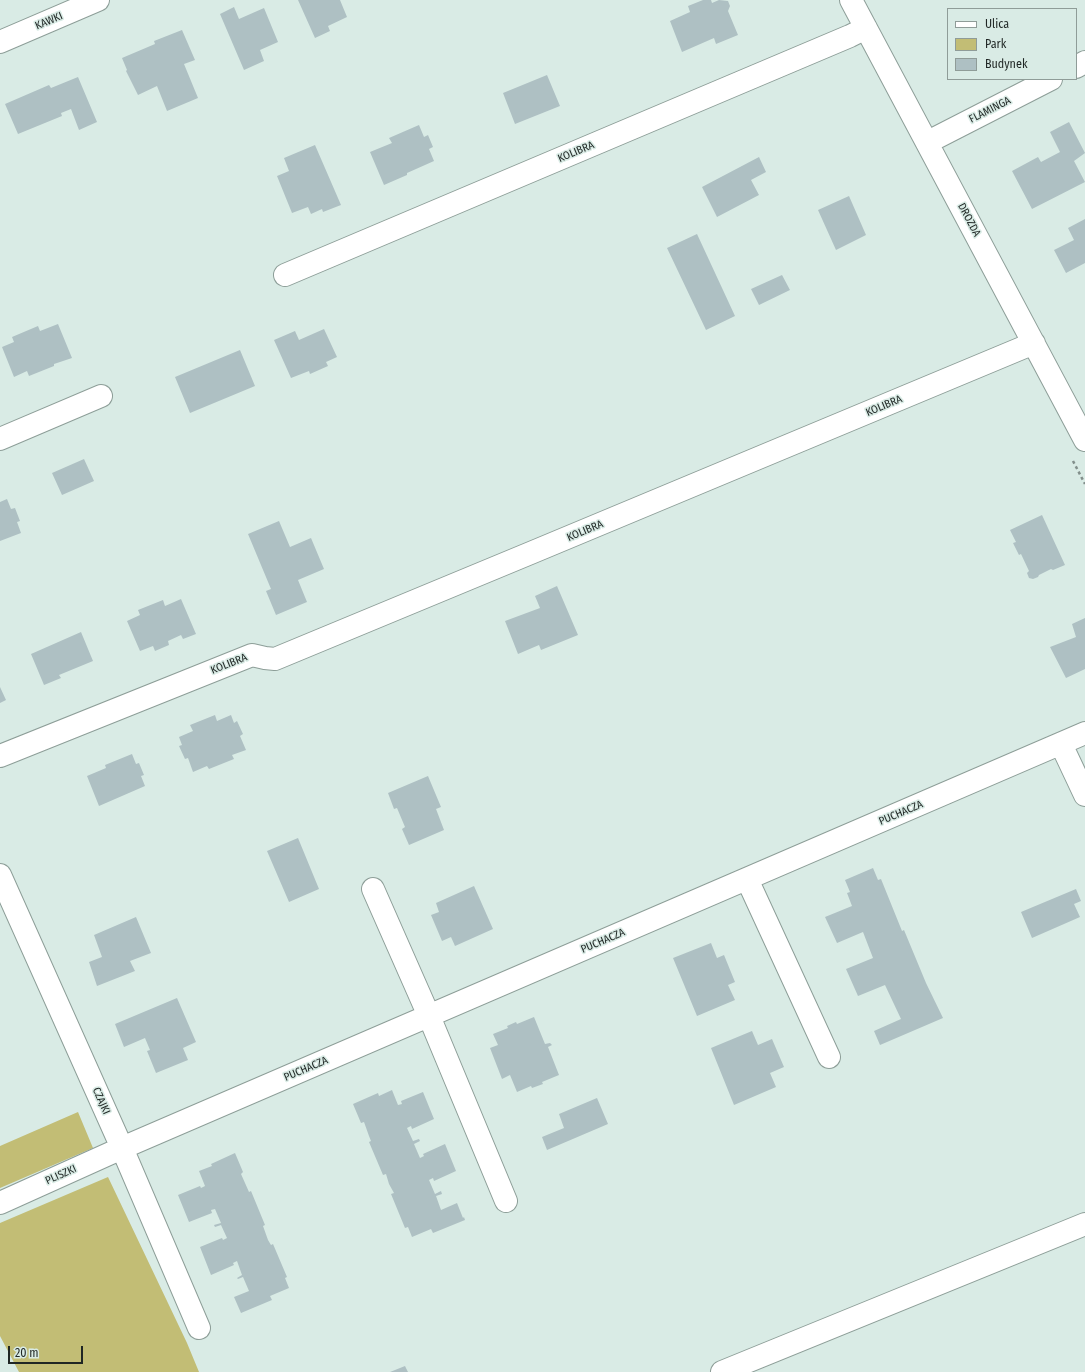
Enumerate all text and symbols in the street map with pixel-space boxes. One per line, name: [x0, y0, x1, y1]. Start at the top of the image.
legend: [947, 8, 1077, 80]
street label: KAWKI: [33, 9, 65, 33]
text: Ulica: [985, 17, 1009, 31]
text: Park: [985, 37, 1006, 51]
text: Budynek: [985, 57, 1027, 71]
street label: FLAMINGA: [967, 94, 1013, 126]
street label: KOLIBRA: [556, 138, 596, 166]
street label: DROZDA: [955, 201, 983, 239]
street label: KOLIBRA: [864, 392, 904, 420]
street label: KOLIBRA: [565, 517, 605, 545]
street label: KOLIBRA: [209, 651, 249, 677]
street label: PUCHACZA: [877, 798, 925, 828]
street label: PUCHACZA: [579, 926, 627, 956]
street label: PUCHACZA: [282, 1054, 330, 1084]
street label: CZAJKI: [89, 1085, 113, 1117]
street label: PLISZKI: [43, 1162, 79, 1188]
scale bar: [10, 1338, 85, 1364]
text: 20 m: [15, 1346, 39, 1360]

